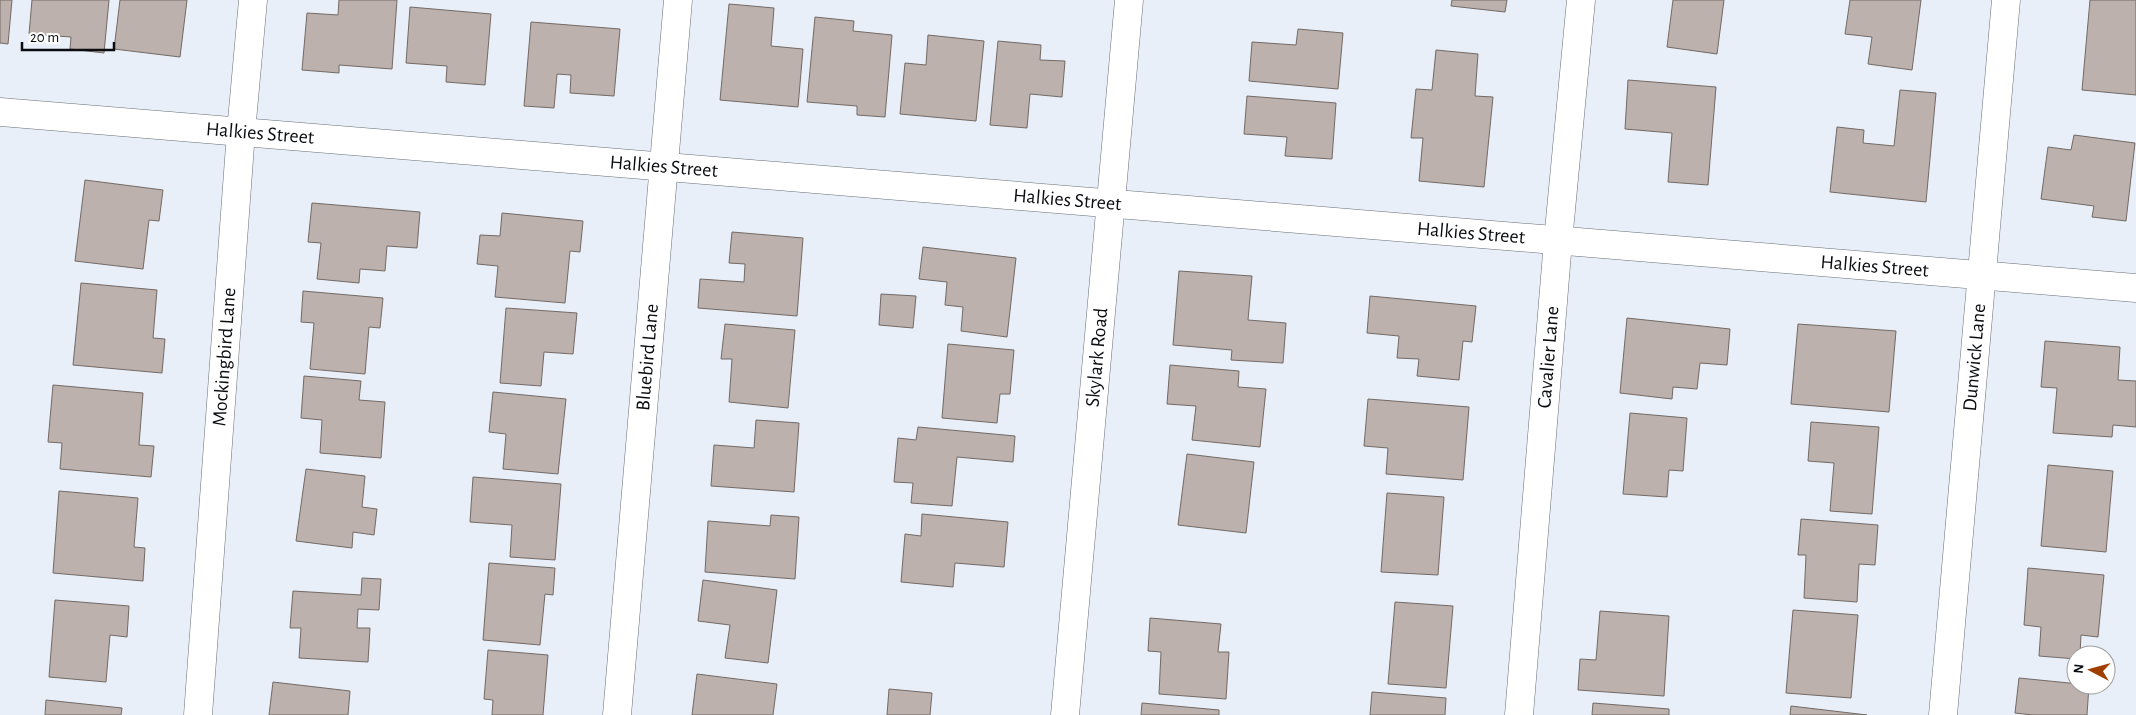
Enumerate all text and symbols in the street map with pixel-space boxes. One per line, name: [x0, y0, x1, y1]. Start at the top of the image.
scale bar: [22, 20, 115, 52]
text: 20 m: [30, 30, 59, 45]
street label: Halkies Street: [205, 119, 316, 148]
street label: Halkies Street: [609, 152, 719, 181]
street label: Halkies Street: [1012, 186, 1123, 214]
street label: Halkies Street: [1416, 219, 1527, 248]
street label: Halkies Street: [1820, 252, 1930, 281]
street label: Mockingbird Lane: [209, 287, 239, 427]
street label: Bluebird Lane: [633, 303, 662, 412]
street label: Dunwick Lane: [1960, 303, 1989, 412]
street label: Cavalier Lane: [1534, 305, 1563, 409]
street label: Skylark Road: [1083, 307, 1111, 408]
north arrow: [2066, 645, 2116, 695]
text: N: [2072, 663, 2087, 674]

